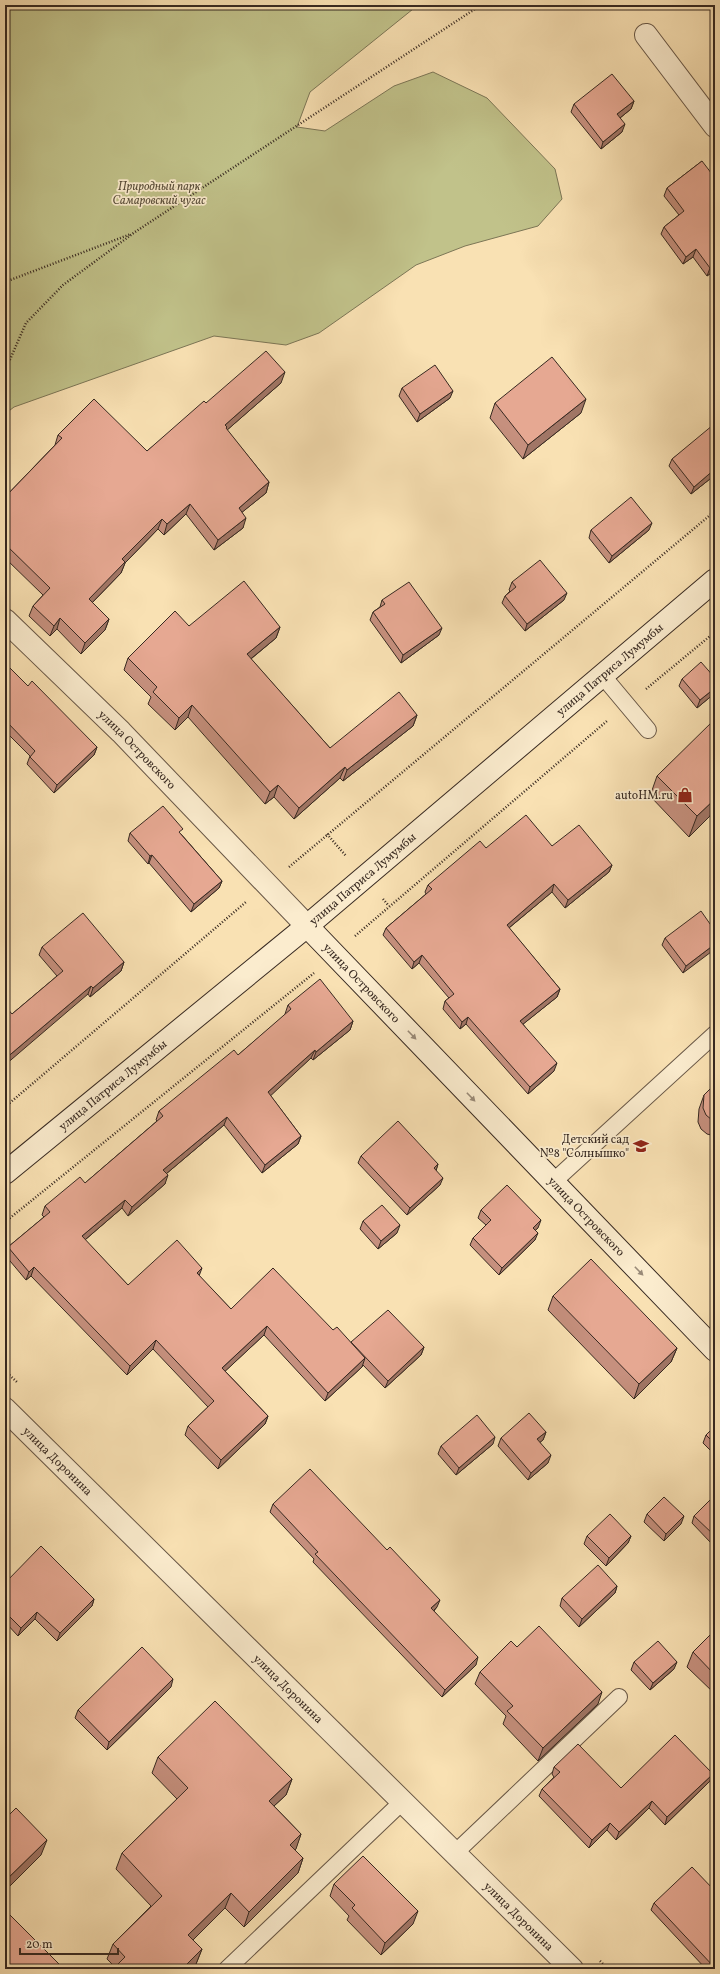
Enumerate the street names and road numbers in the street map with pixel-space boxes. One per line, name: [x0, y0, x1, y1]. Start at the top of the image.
street label: улица Патриса Лумумбы: [553, 620, 668, 720]
street label: улица Островского: [94, 707, 179, 793]
street label: улица Патриса Лумумбы: [306, 829, 420, 930]
street label: улица Островского: [319, 940, 403, 1027]
street label: улица Патриса Лумумбы: [56, 1036, 171, 1135]
street label: улица Островского: [544, 1174, 628, 1260]
street label: улица Доронина: [19, 1424, 95, 1500]
street label: улица Доронина: [249, 1651, 326, 1727]
street label: улица Доронина: [480, 1879, 556, 1955]

